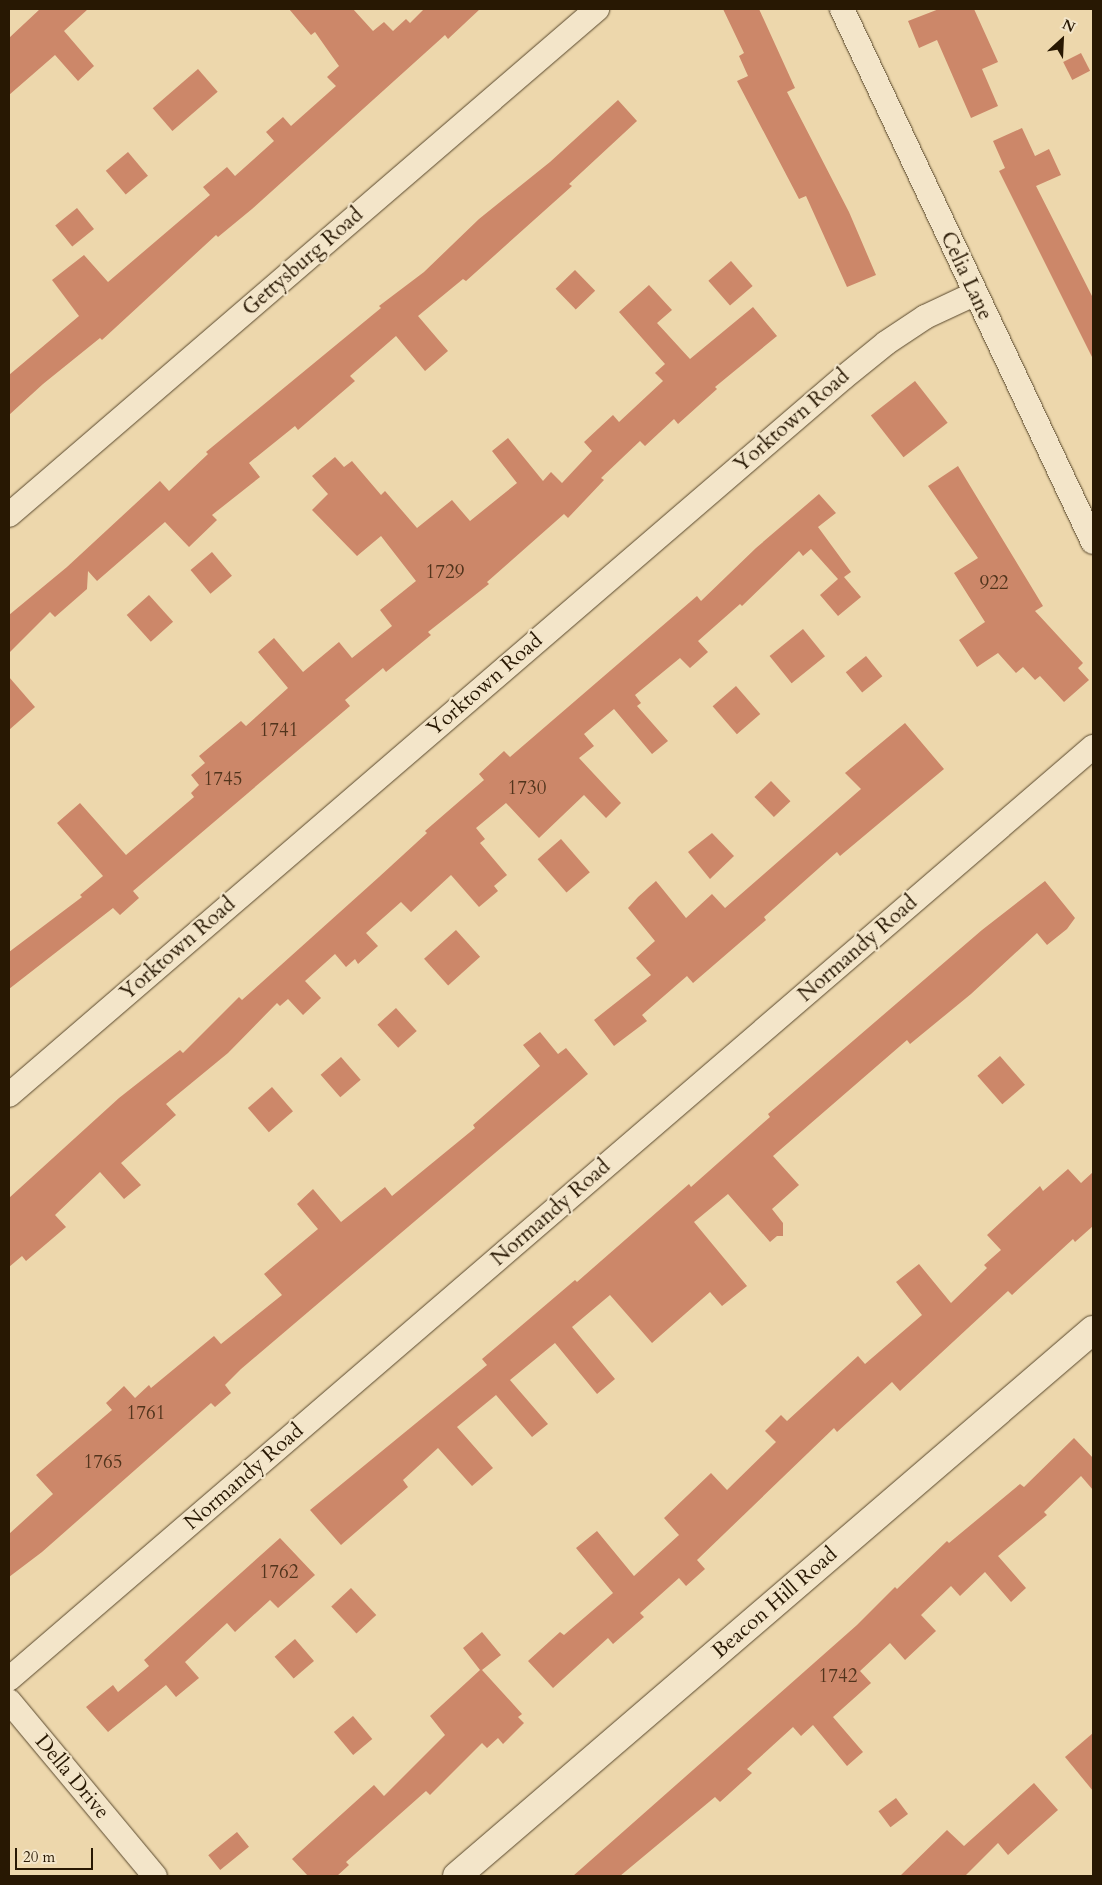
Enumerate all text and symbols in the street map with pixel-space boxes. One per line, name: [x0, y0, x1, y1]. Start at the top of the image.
north arrow: [1037, 15, 1087, 65]
text: N: [1059, 15, 1078, 37]
street label: Gettysburg Road: [238, 203, 368, 321]
street label: Celia Lane: [935, 228, 997, 324]
street label: Yorktown Road: [729, 364, 855, 478]
house number: 1729: [426, 562, 464, 584]
house number: 922: [979, 573, 1009, 595]
street label: Yorktown Road: [422, 628, 548, 742]
house number: 1741: [260, 720, 298, 742]
house number: 1745: [204, 769, 242, 791]
house number: 1730: [508, 778, 546, 800]
street label: Normandy Road: [793, 890, 923, 1008]
street label: Yorktown Road: [115, 892, 241, 1006]
street label: Normandy Road: [486, 1154, 616, 1272]
house number: 1761: [127, 1403, 165, 1425]
street label: Normandy Road: [179, 1418, 309, 1536]
house number: 1765: [84, 1452, 122, 1474]
street label: Beacon Hill Road: [707, 1542, 843, 1664]
house number: 1762: [260, 1562, 298, 1584]
house number: 1742: [819, 1666, 857, 1688]
street label: Della Drive: [29, 1730, 115, 1824]
scale bar: [18, 1838, 95, 1870]
text: 20 m: [23, 1847, 55, 1867]

